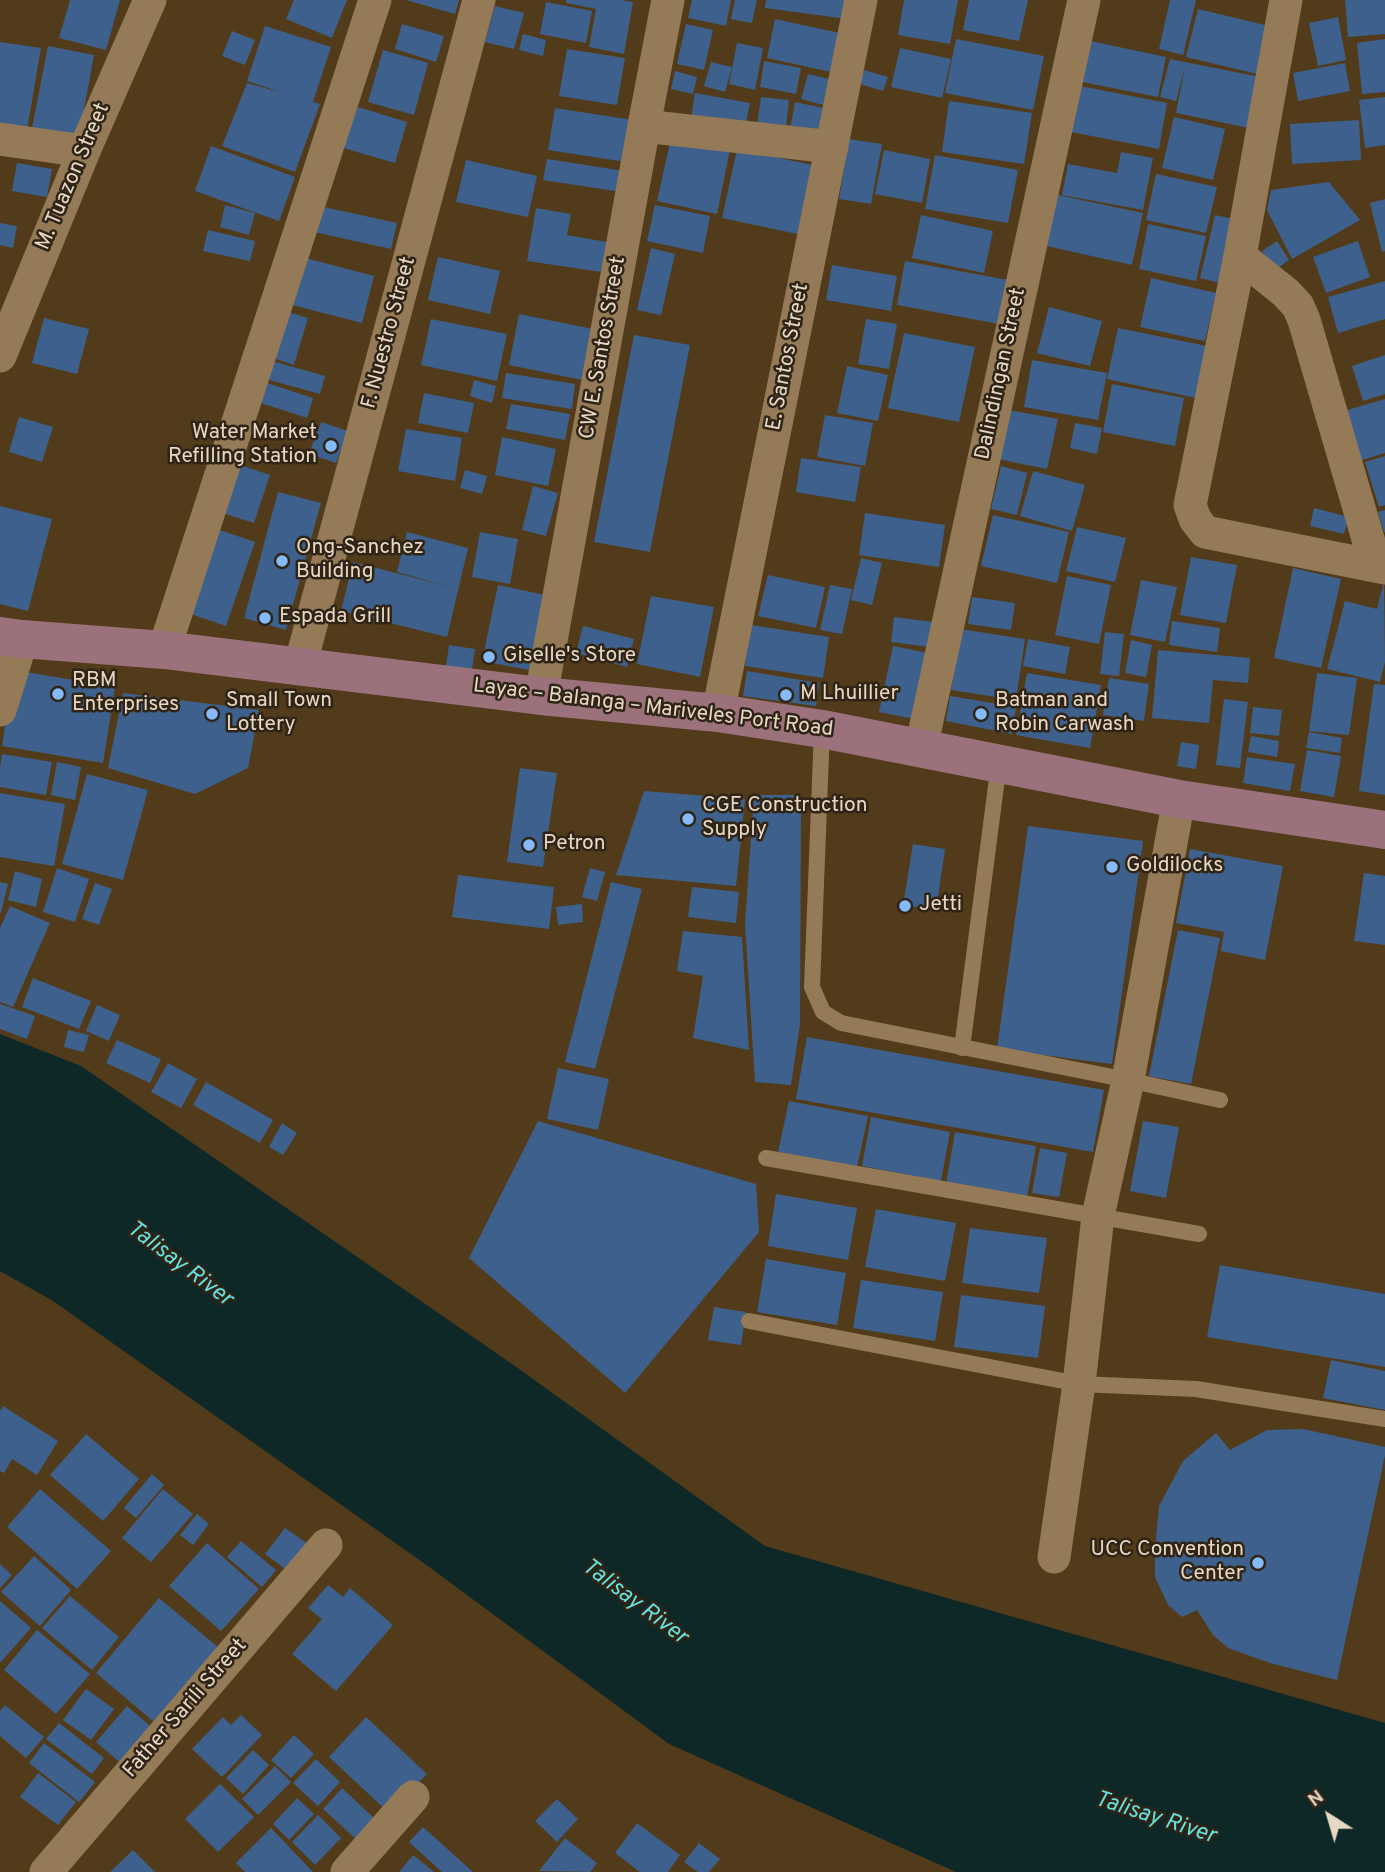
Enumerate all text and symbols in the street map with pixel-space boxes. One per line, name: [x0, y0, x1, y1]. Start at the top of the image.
street label: M. Tuazon Street: [32, 100, 116, 254]
street label: F. Nuestro Street: [358, 254, 422, 412]
street label: CW E. Santos Street: [575, 255, 633, 441]
street label: E. Santos Street: [762, 281, 816, 433]
street label: Dalindingan Street: [971, 286, 1033, 462]
place label: Water Market Refilling Station: [168, 421, 317, 471]
marker: Water Market Refilling Station: [323, 438, 339, 454]
place label: Ong-Sanchez Building: [296, 536, 424, 586]
marker: Ong-Sanchez Building: [274, 553, 290, 569]
place label: Espada Grill: [279, 605, 391, 631]
marker: Espada Grill: [257, 610, 273, 626]
place label: Giselle's Store: [503, 644, 636, 670]
marker: Giselle's Store: [481, 649, 497, 665]
place label: RBM Enterprises: [72, 669, 179, 719]
street label: Layac – Balanga – Mariveles Port Road: [472, 674, 834, 744]
place label: M Lhuillier: [800, 682, 899, 708]
marker: RBM Enterprises: [50, 686, 66, 702]
marker: M Lhuillier: [778, 687, 794, 703]
place label: Small Town Lottery: [226, 689, 332, 739]
place label: Batman and Robin Carwash: [995, 689, 1135, 739]
marker: Small Town Lottery: [204, 706, 220, 722]
marker: Batman and Robin Carwash: [973, 706, 989, 722]
place label: CGE Construction Supply: [702, 794, 867, 844]
marker: CGE Construction Supply: [680, 811, 696, 827]
place label: Petron: [543, 832, 606, 858]
marker: Petron: [521, 837, 537, 853]
place label: Goldilocks: [1126, 854, 1223, 880]
marker: Goldilocks: [1104, 859, 1120, 875]
place label: Jetti: [919, 893, 962, 919]
marker: Jetti: [897, 898, 913, 914]
water label: Talisay River: [121, 1216, 237, 1314]
place label: UCC Convention Center: [1091, 1538, 1244, 1588]
water label: Talisay River: [576, 1554, 692, 1652]
marker: UCC Convention Center: [1250, 1555, 1266, 1571]
street label: Father Sarili Street: [119, 1634, 253, 1784]
north arrow: [1294, 1781, 1364, 1851]
water label: Talisay River: [1091, 1786, 1219, 1852]
text: N: [1304, 1786, 1329, 1813]

